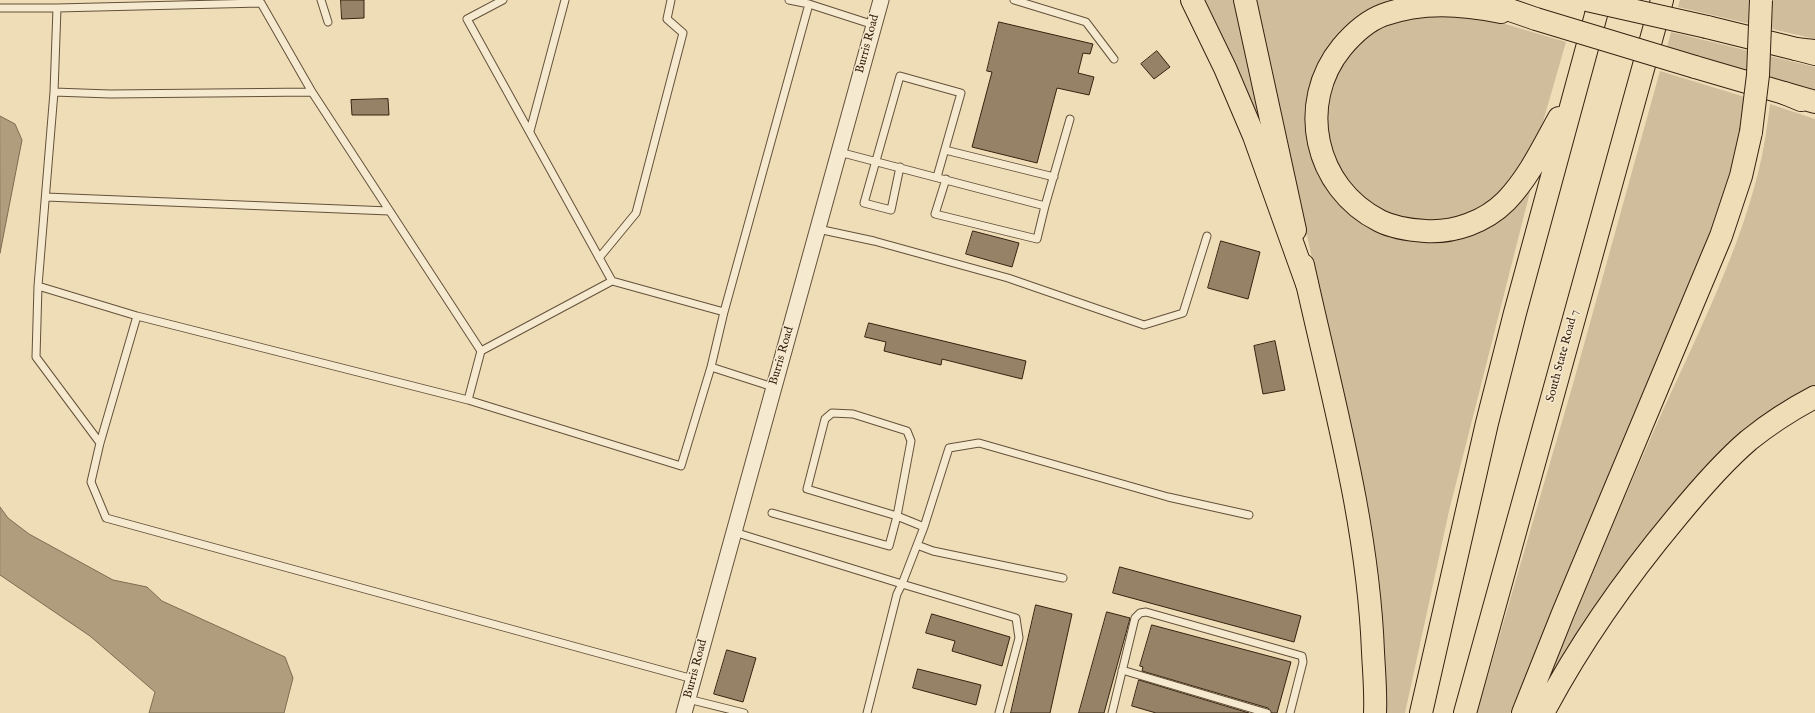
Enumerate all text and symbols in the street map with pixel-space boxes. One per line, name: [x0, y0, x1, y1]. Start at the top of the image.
street label: Burris Road: [853, 13, 883, 75]
street label: South State Road 7: [1544, 308, 1582, 404]
street label: Burris Road: [767, 325, 797, 387]
street label: Burris Road: [681, 638, 711, 700]

